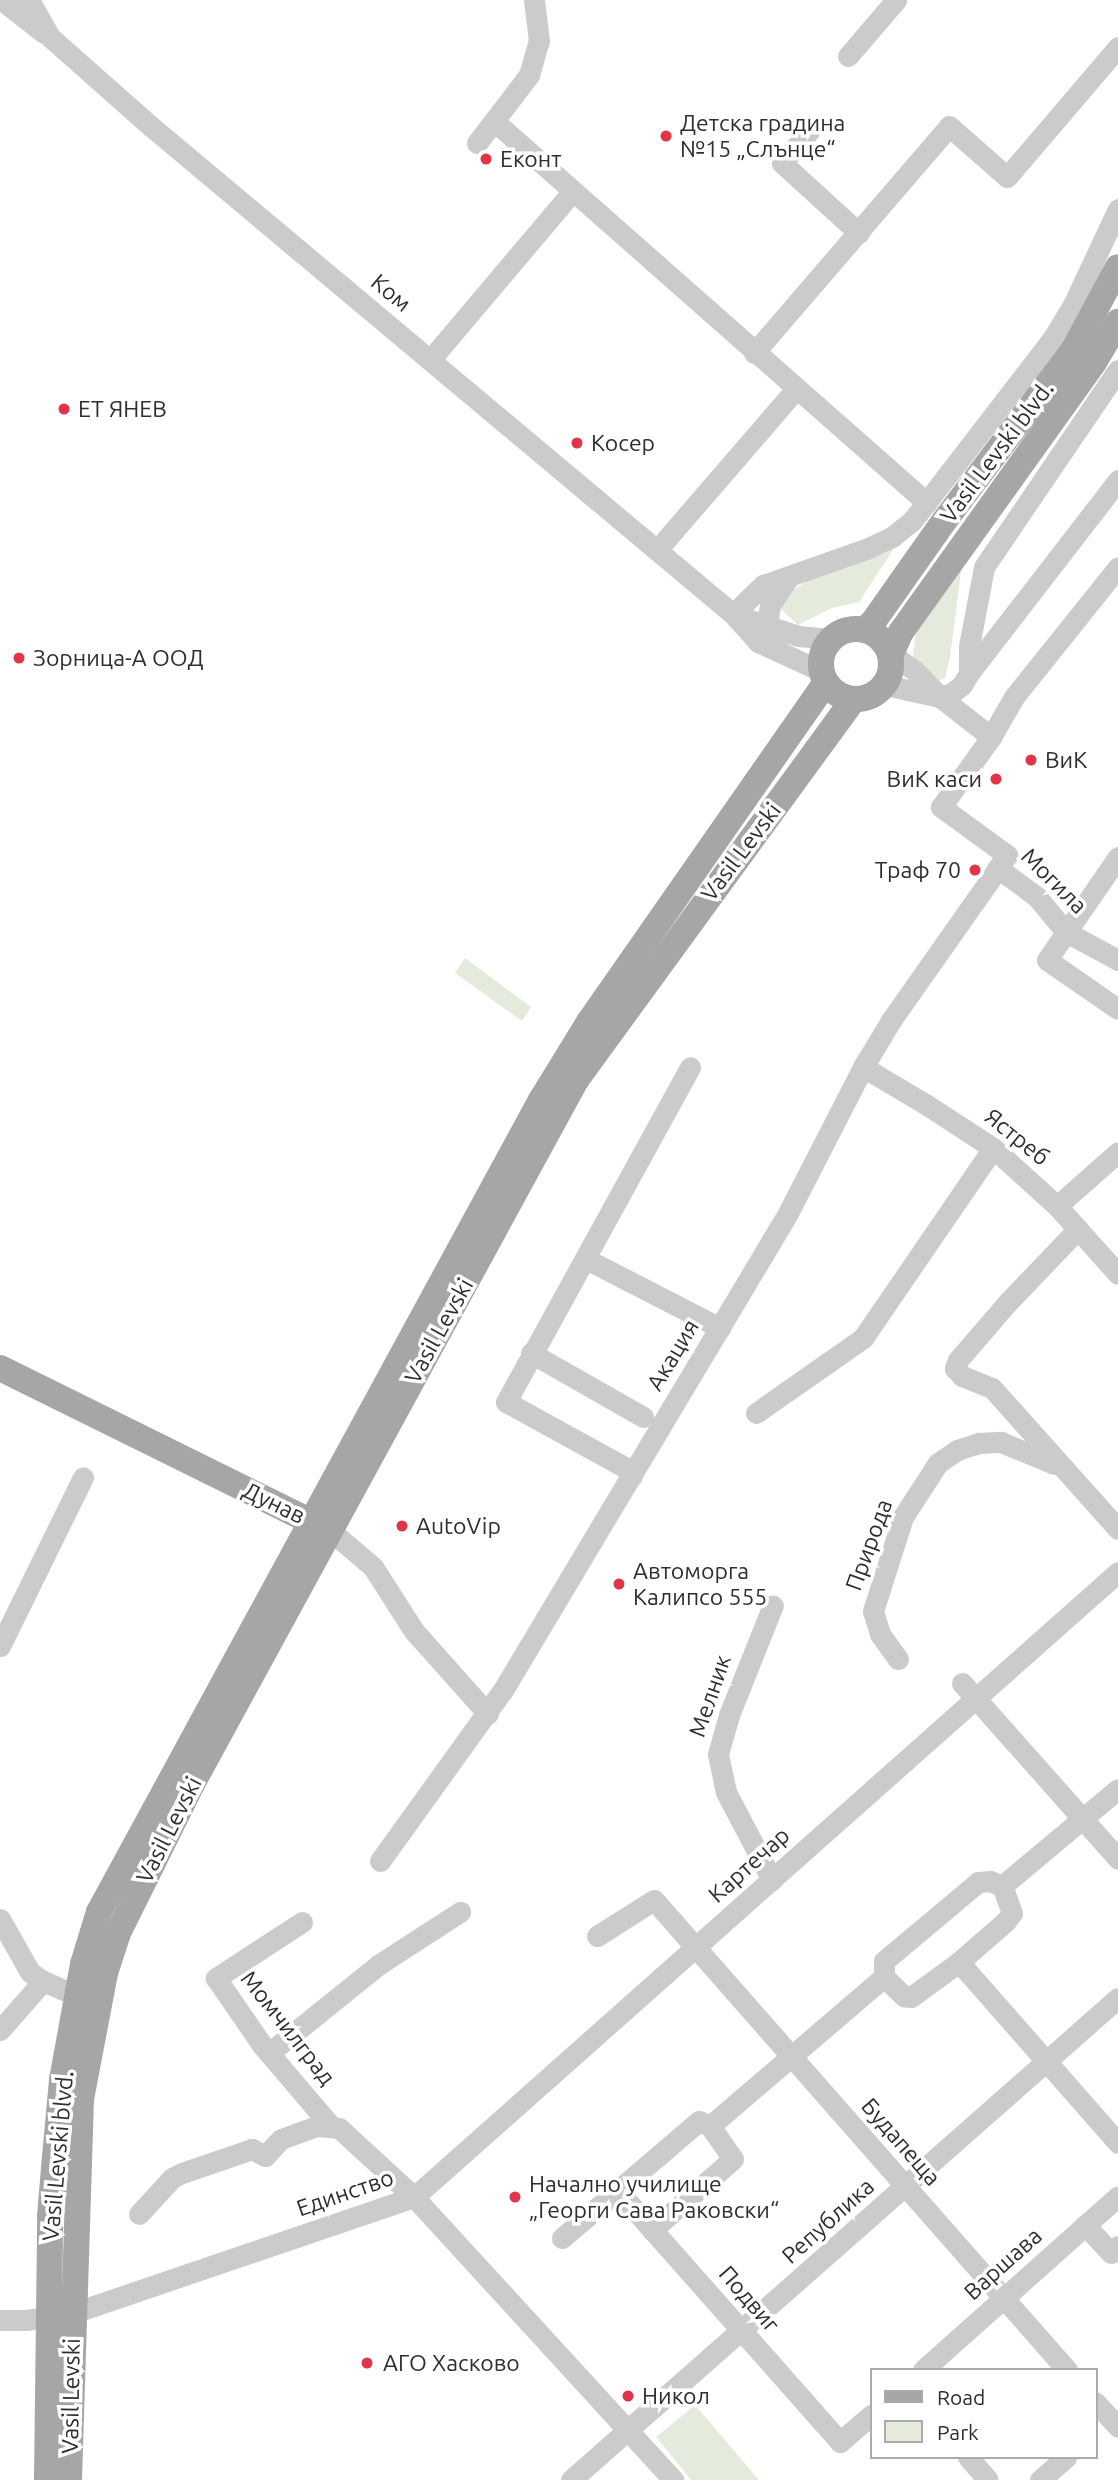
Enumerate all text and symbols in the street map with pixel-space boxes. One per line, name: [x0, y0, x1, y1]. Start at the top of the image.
place label: Детска градина №15 „Слънце“: [680, 109, 845, 163]
marker: Детска градина №15 „Слънце“: [658, 128, 674, 144]
place label: Еконт: [500, 145, 561, 173]
marker: Еконт: [478, 151, 494, 167]
street label: Ком: [365, 268, 417, 318]
street label: Vasil Levski blvd.: [935, 376, 1059, 528]
place label: ЕТ ЯНЕВ: [78, 395, 167, 423]
marker: ЕТ ЯНЕВ: [56, 401, 72, 417]
place label: Косер: [591, 429, 655, 457]
marker: Косер: [569, 435, 585, 451]
place label: Зорница-А ООД: [33, 644, 203, 672]
marker: Зорница-А ООД: [11, 650, 27, 666]
place label: ВиК: [1045, 746, 1087, 774]
marker: ВиК: [1023, 752, 1039, 768]
place label: ВиК каси: [887, 765, 982, 793]
marker: ВиК каси: [988, 771, 1004, 787]
street label: Vasil Levski: [695, 797, 787, 907]
street label: Могила: [1015, 842, 1093, 920]
place label: Траф 70: [875, 856, 961, 884]
marker: Траф 70: [967, 862, 983, 878]
street label: Ястреб: [979, 1103, 1055, 1171]
street label: Vasil Levski: [399, 1274, 479, 1388]
street label: Акация: [641, 1314, 705, 1396]
street label: Дунав: [238, 1476, 310, 1530]
street label: Природа: [840, 1496, 898, 1594]
place label: AutoVip: [416, 1512, 501, 1540]
marker: AutoVip: [394, 1518, 410, 1534]
place label: Автоморга Калипсо 555: [633, 1557, 767, 1611]
marker: Автоморга Калипсо 555: [611, 1576, 627, 1592]
street label: Мелник: [683, 1651, 737, 1741]
street label: Vasil Levski: [130, 1772, 208, 1888]
street label: Картечар: [703, 1821, 795, 1909]
street label: Момчилград: [235, 1965, 341, 2091]
street label: Vasil Levski blvd.: [37, 2070, 79, 2242]
street label: Будапеща: [856, 2093, 946, 2191]
street label: Единство: [293, 2164, 397, 2222]
place label: Начално училище „Георги Сава Раковски“: [529, 2170, 779, 2224]
street label: Република: [776, 2172, 880, 2270]
marker: Начално училище „Георги Сава Раковски“: [507, 2189, 523, 2205]
street label: Варшава: [959, 2222, 1047, 2306]
street label: Подвиг: [713, 2260, 785, 2338]
street label: Vasil Levski: [56, 2338, 86, 2454]
place label: АГО Хасково: [383, 2349, 520, 2377]
marker: АГО Хасково: [357, 2353, 377, 2373]
legend: [870, 2368, 1097, 2459]
place label: Никол: [642, 2382, 710, 2410]
text: Road: [937, 2385, 985, 2409]
marker: Никол: [620, 2388, 636, 2404]
text: Park: [937, 2420, 979, 2444]

